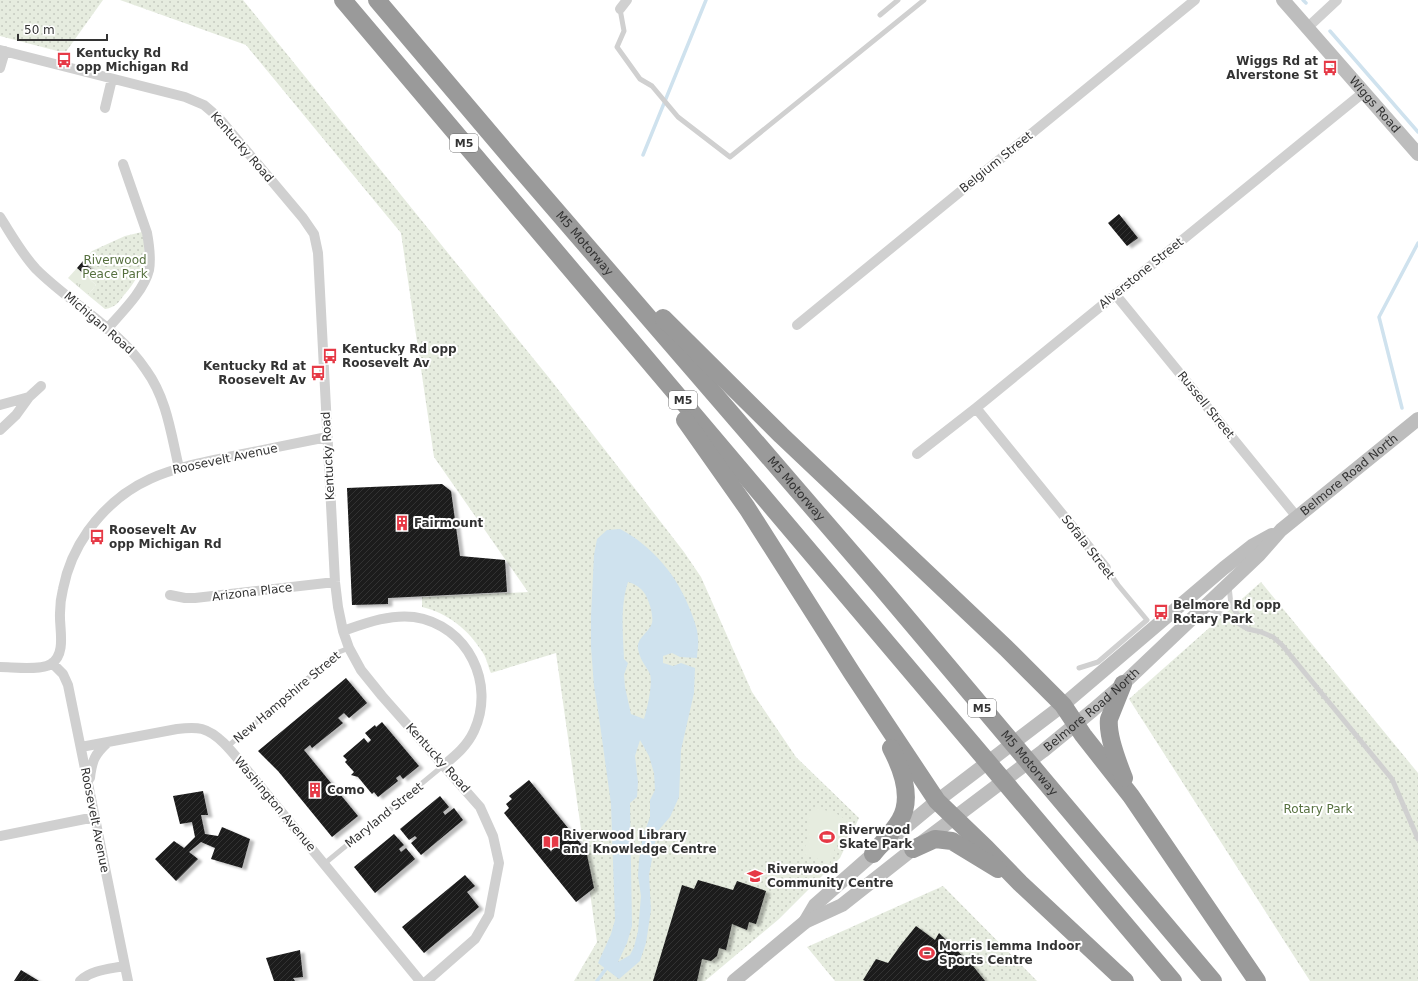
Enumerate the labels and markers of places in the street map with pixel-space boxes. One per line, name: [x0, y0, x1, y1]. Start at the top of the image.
place label: Kentucky Rd opp Michigan Rd: [76, 46, 189, 74]
bus stop icon: Kentucky Rd opp Michigan Rd: [55, 51, 73, 69]
place label: Wiggs Rd at Alverstone St: [1226, 54, 1318, 82]
bus stop icon: Wiggs Rd at Alverstone St: [1321, 59, 1339, 77]
place label: Kentucky Rd opp Roosevelt Av: [342, 342, 457, 370]
bus stop icon: Kentucky Rd opp Roosevelt Av: [321, 347, 339, 365]
place label: Kentucky Rd at Roosevelt Av: [203, 359, 306, 387]
bus stop icon: Kentucky Rd at Roosevelt Av: [309, 364, 327, 382]
building icon: Fairmount: [393, 514, 411, 532]
place label: Fairmount: [414, 516, 483, 530]
place label: Roosevelt Av opp Michigan Rd: [109, 523, 222, 551]
bus stop icon: Roosevelt Av opp Michigan Rd: [88, 528, 106, 546]
place label: Belmore Rd opp Rotary Park: [1173, 598, 1281, 626]
bus stop icon: Belmore Rd opp Rotary Park: [1152, 603, 1170, 621]
building icon: Como: [306, 781, 324, 799]
place label: Como: [327, 783, 365, 797]
place label: Riverwood Skate Park: [839, 823, 913, 851]
place label: Riverwood Library and Knowledge Centre: [563, 828, 717, 856]
sports icon: Riverwood Skate Park: [818, 828, 836, 846]
library icon: Riverwood Library and Knowledge Centre: [542, 833, 560, 851]
place label: Riverwood Community Centre: [767, 862, 893, 890]
school or university icon: Riverwood Community Centre: [746, 867, 764, 885]
place label: Morris Iemma Indoor Sports Centre: [939, 939, 1080, 967]
sports icon: Morris Iemma Indoor Sports Centre: [918, 944, 936, 962]

